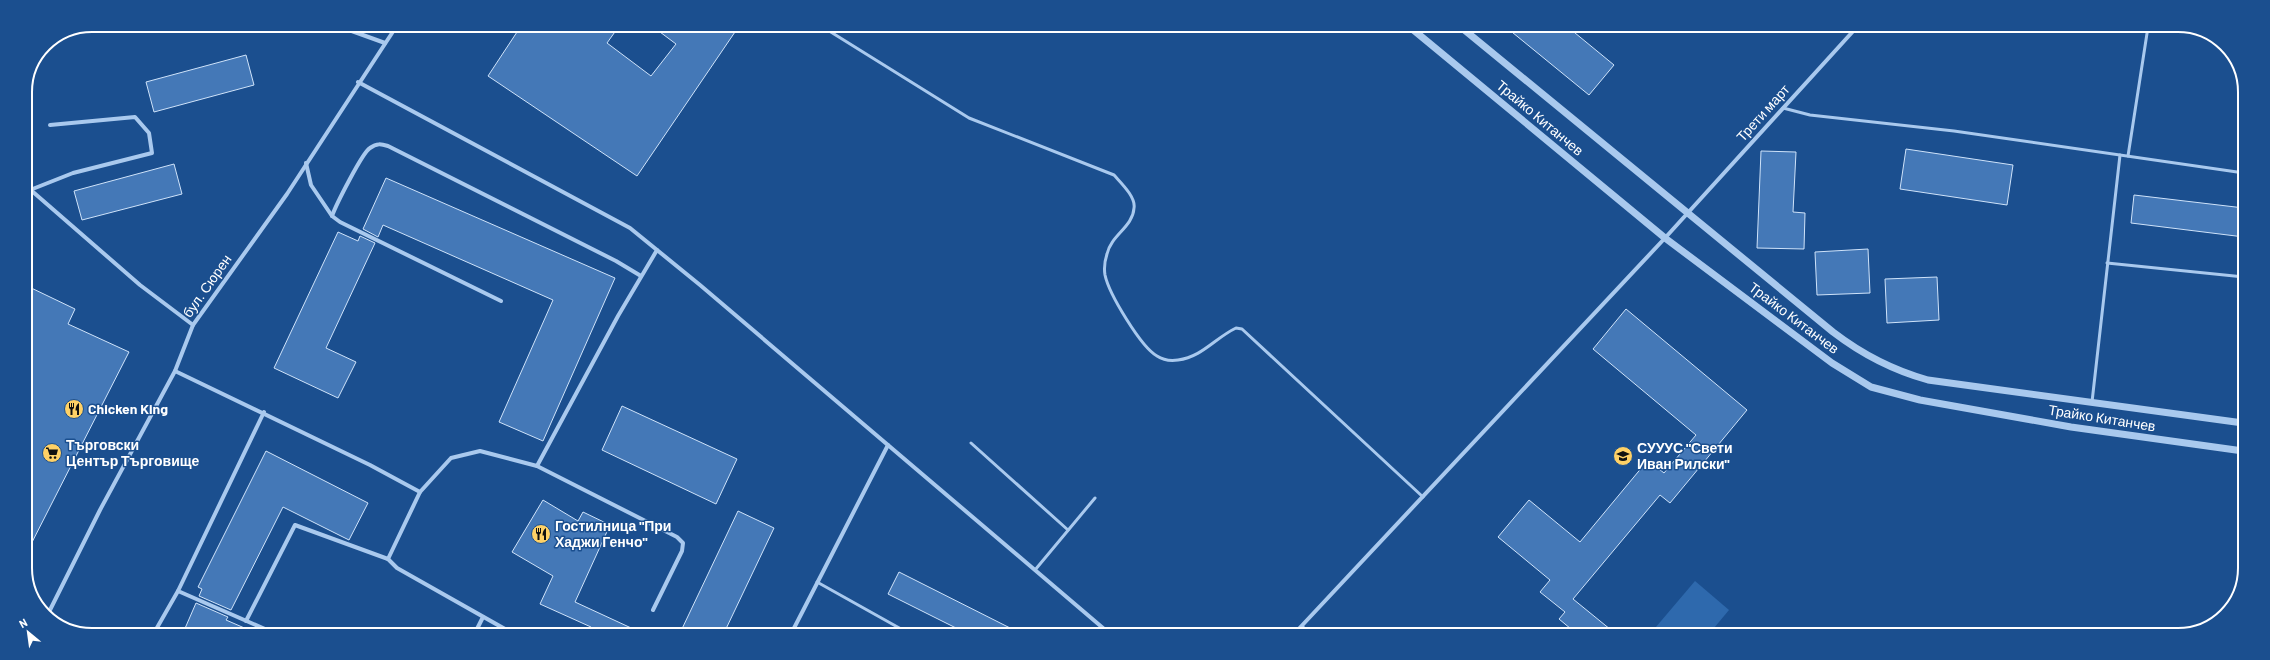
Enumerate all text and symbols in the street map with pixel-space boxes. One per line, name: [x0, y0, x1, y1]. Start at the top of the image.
street label: Трайко Китанчев: [1493, 76, 1587, 159]
street label: Трети март: [1732, 80, 1793, 145]
street label: бул. Сюрен: [179, 251, 235, 321]
street label: Трайко Китанчев: [1746, 278, 1843, 357]
restaurant icon: Chicken King: [63, 398, 85, 420]
place label: Chicken King: [88, 400, 168, 417]
street label: Трайко Китанчев: [2047, 401, 2157, 434]
place label: Търговски Център Търговище: [66, 436, 200, 469]
place label: СУУУС "Свети Иван Рилски": [1637, 439, 1733, 472]
supermarket icon: Търговски Център Търговище: [41, 442, 63, 464]
school or university icon: СУУУС "Свети Иван Рилски": [1612, 445, 1634, 467]
place label: Гостилница "При Хаджи Генчо": [555, 517, 671, 550]
restaurant icon: Гостилница "При Хаджи Генчо": [530, 523, 552, 545]
north arrow: [8, 612, 48, 652]
text: N: [17, 615, 29, 630]

